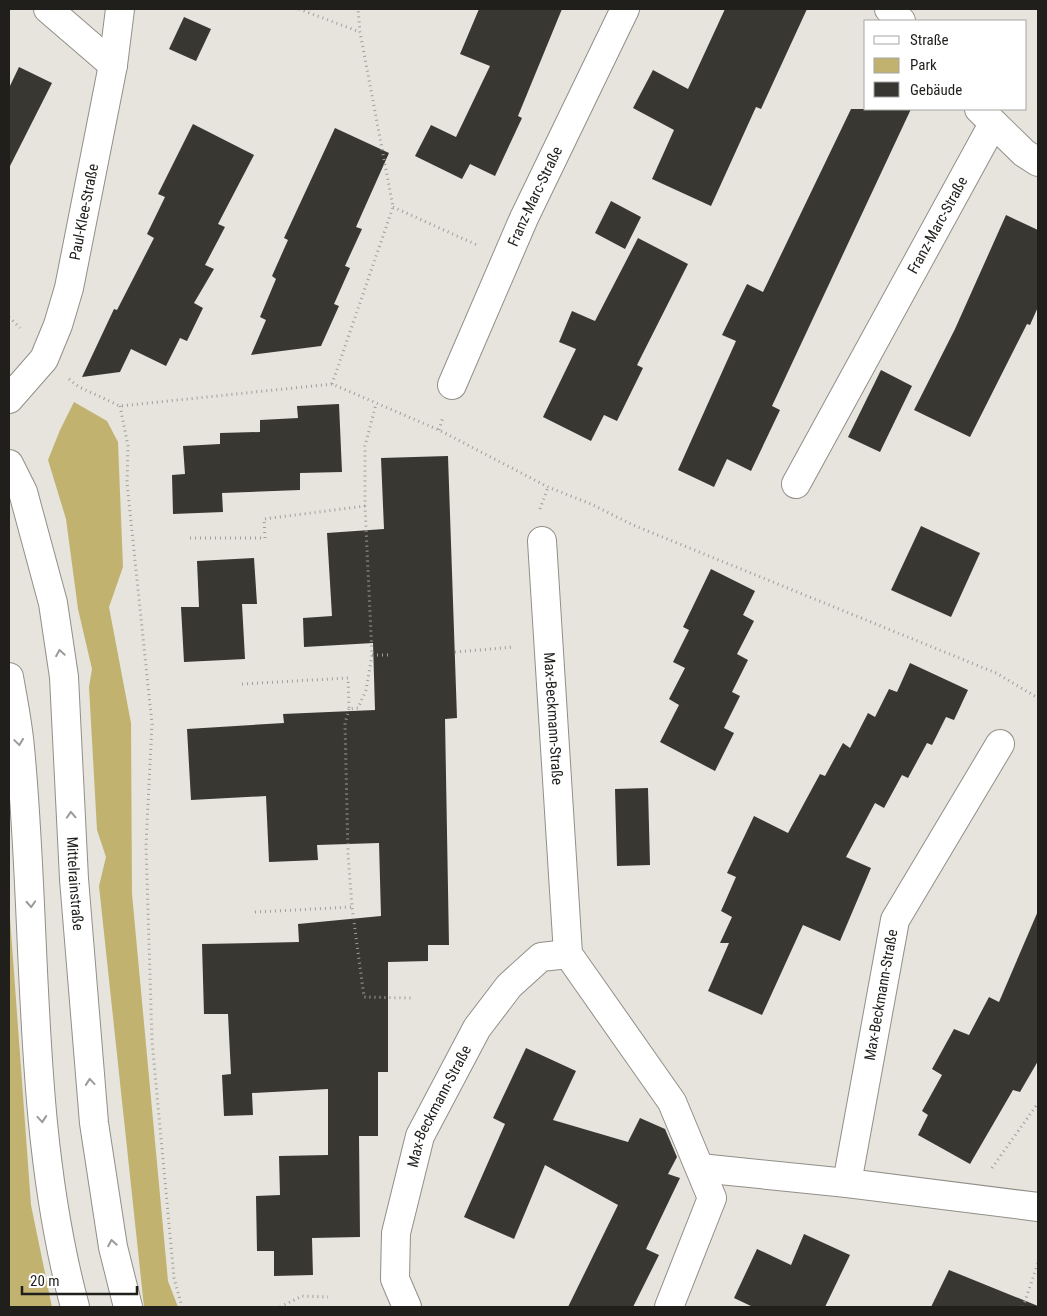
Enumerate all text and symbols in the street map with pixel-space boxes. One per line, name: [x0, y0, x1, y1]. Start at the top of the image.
legend: [864, 20, 1027, 110]
text: Straße: [910, 31, 949, 49]
text: Park: [910, 56, 937, 74]
text: Gebäude: [910, 81, 962, 99]
street label: Franz-Marc-Straße: [504, 144, 566, 249]
street label: Paul-Klee-Straße: [66, 162, 102, 262]
street label: Franz-Marc-Straße: [904, 173, 972, 277]
one-way arrow: [56, 649, 66, 658]
street label: Max-Beckmann-Straße: [540, 652, 566, 786]
one-way arrow: [13, 738, 24, 746]
one-way arrow: [65, 811, 76, 819]
street label: Mittelrainstraße: [63, 836, 87, 931]
one-way arrow: [25, 900, 36, 908]
street label: Max-Beckmann-Straße: [861, 928, 901, 1062]
street label: Max-Beckmann-Straße: [404, 1042, 475, 1169]
one-way arrow: [85, 1078, 96, 1086]
one-way arrow: [36, 1115, 47, 1123]
one-way arrow: [108, 1239, 118, 1247]
scale bar: [22, 1264, 138, 1296]
text: 20 m: [30, 1272, 60, 1290]

